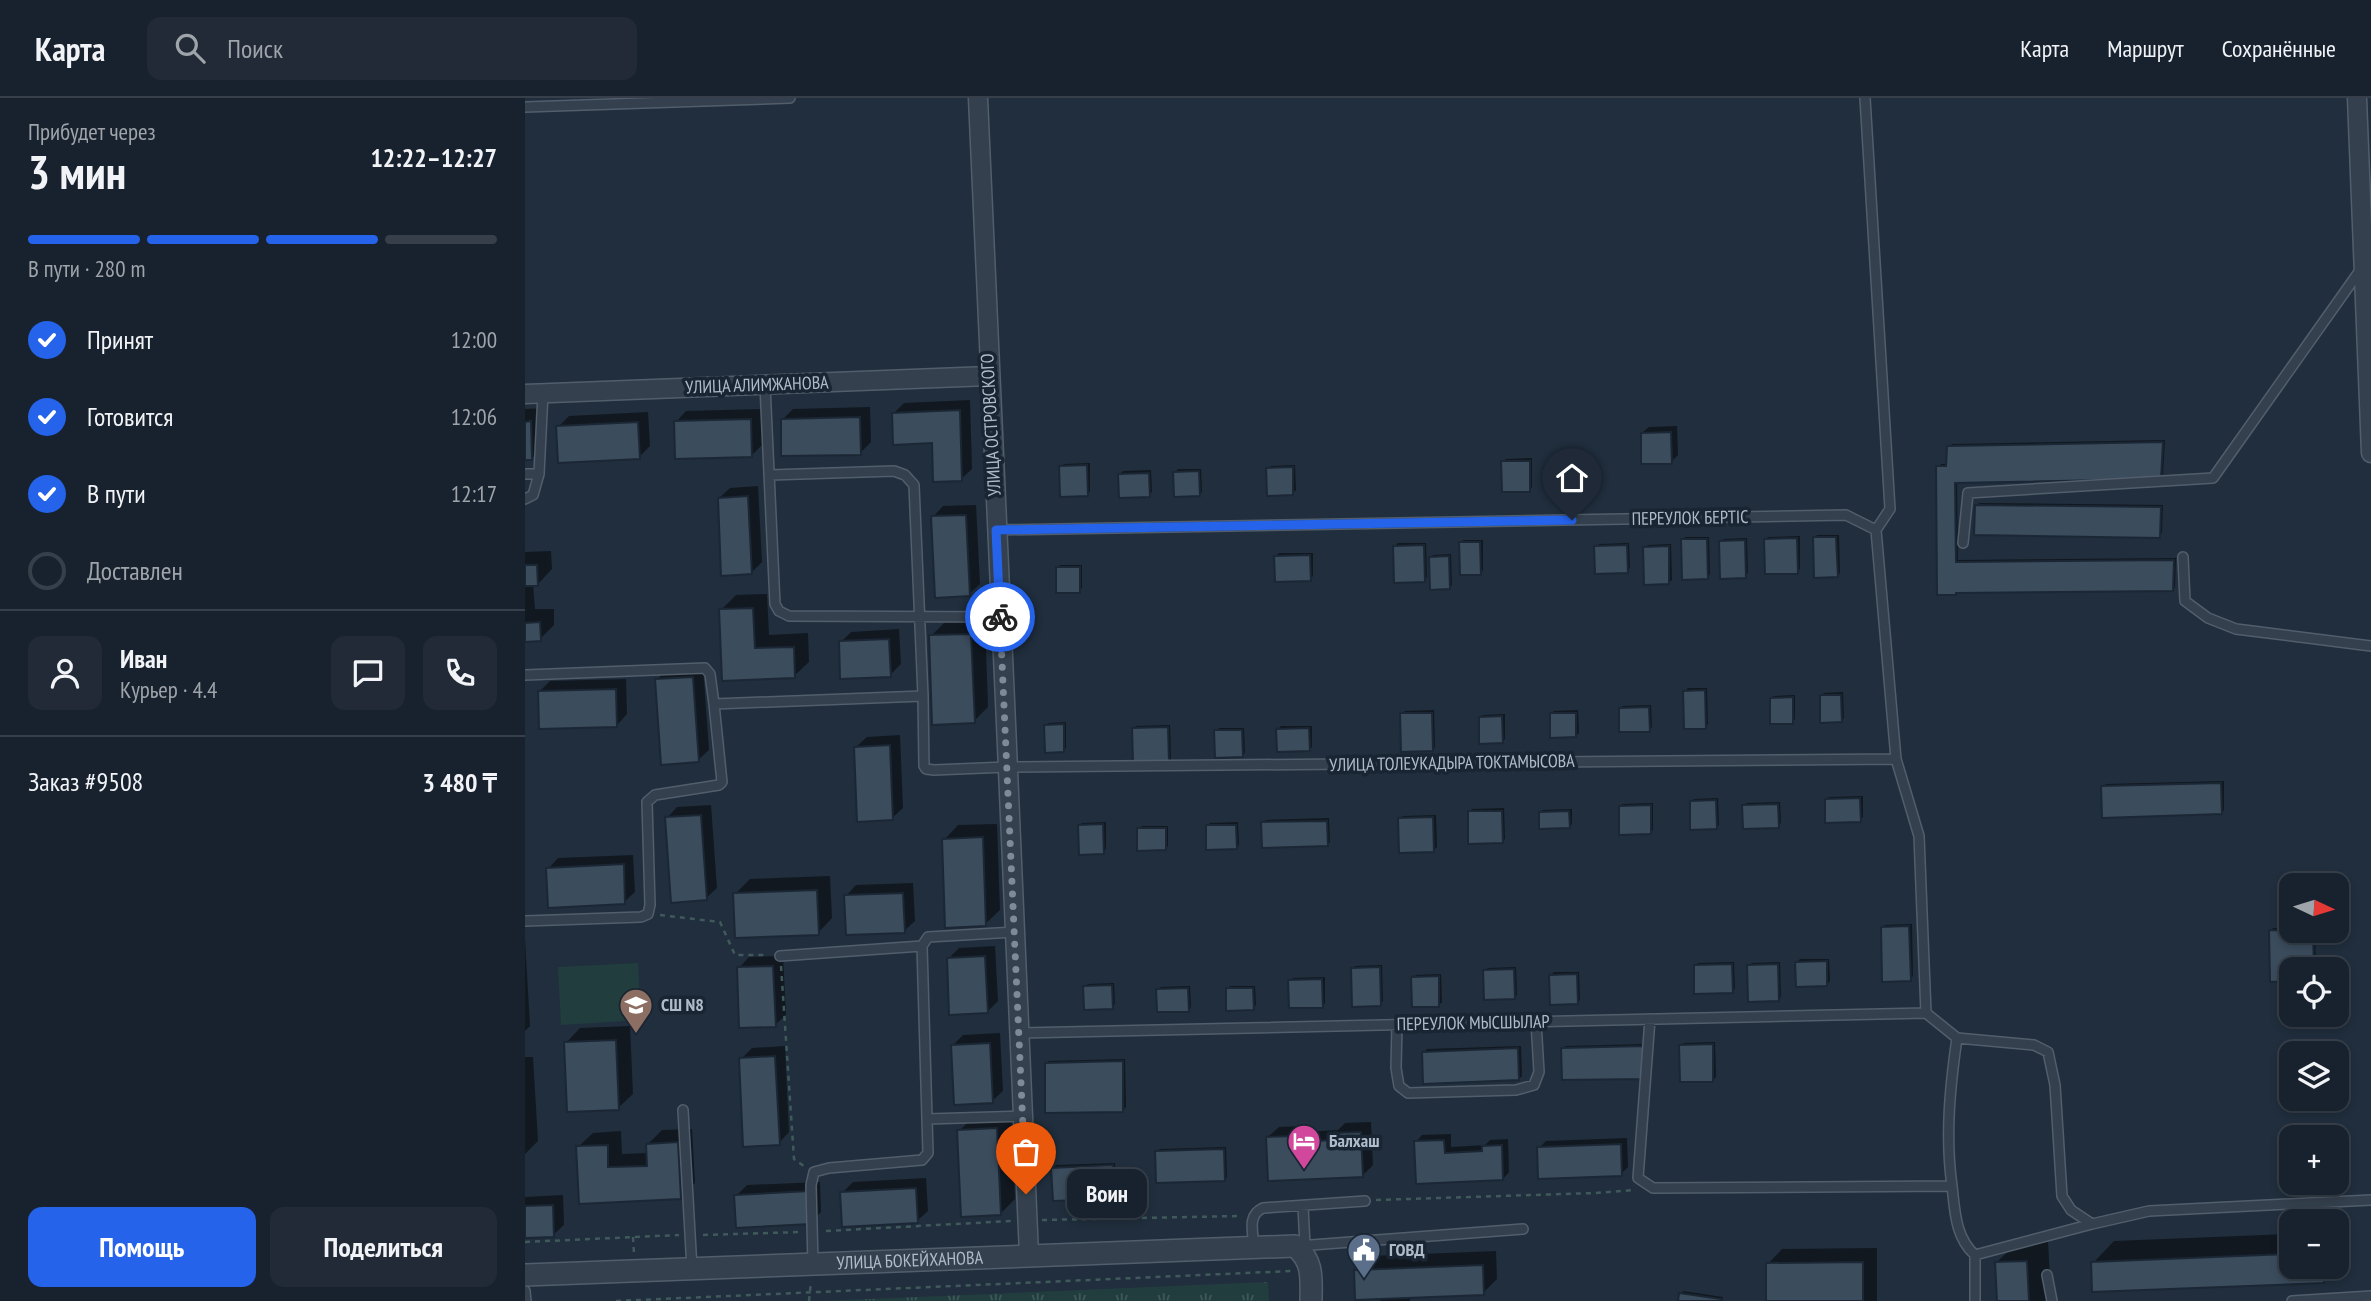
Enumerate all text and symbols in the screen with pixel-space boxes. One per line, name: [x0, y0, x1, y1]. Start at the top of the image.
search box: [147, 17, 637, 80]
text: Карта: [35, 27, 105, 70]
icon: search: [171, 29, 209, 67]
text: Поиск: [227, 32, 283, 65]
text: Карта: [2020, 33, 2069, 64]
text: Маршрут: [2107, 33, 2184, 64]
text: Сохранённые: [2222, 33, 2336, 64]
text: Прибудет через: [28, 117, 156, 146]
text: 12:22–12:27: [370, 141, 497, 174]
text: 3 мин: [28, 142, 126, 202]
text: В пути · 280 m: [28, 254, 145, 283]
icon: check: [28, 321, 66, 359]
text: Принят: [87, 323, 153, 356]
text: 12:00: [451, 325, 497, 354]
street label: УЛИЦА ОСТРОВСКОГО: [975, 353, 1006, 497]
street label: УЛИЦА АЛИМЖАНОВА: [685, 370, 830, 398]
icon: check: [28, 398, 66, 436]
text: Готовится: [87, 400, 173, 433]
text: 12:06: [451, 402, 497, 431]
pin: [1542, 448, 1602, 520]
icon: home: [1553, 459, 1591, 497]
icon: check: [28, 475, 66, 513]
text: В пути: [87, 477, 146, 510]
text: 12:17: [451, 479, 497, 508]
street label: ПЕРЕУЛОК БЕРТІС: [1631, 505, 1749, 530]
text: Доставлен: [87, 554, 183, 587]
courier: [965, 582, 1035, 652]
icon: bike: [981, 598, 1019, 636]
button: person: [28, 636, 102, 710]
button: chat: [331, 636, 405, 710]
button: phone: [423, 636, 497, 710]
text: Иван: [120, 642, 167, 675]
text: Курьер · 4.4: [120, 675, 217, 704]
street label: УЛИЦА ТОЛЕУКАДЫРА ТОКТАМЫСОВА: [1329, 749, 1575, 776]
text: Заказ #9508: [28, 765, 143, 798]
text: 3 480 ₸: [422, 766, 497, 799]
north arrow: [2279, 873, 2349, 943]
map controls: [2279, 873, 2349, 1279]
button: locate: [2279, 957, 2349, 1027]
school or university icon: СШ N8: [617, 986, 655, 1035]
place label: СШ N8: [661, 993, 704, 1016]
street label: ПЕРЕУЛОК МЫСШЫЛАР: [1396, 1010, 1550, 1035]
button: layers: [2279, 1041, 2349, 1111]
pin: [996, 1122, 1056, 1194]
hotel icon: Балхаш: [1285, 1122, 1323, 1171]
button: +: [2279, 1125, 2349, 1195]
place label: Балхаш: [1329, 1129, 1379, 1152]
icon: bag: [1007, 1133, 1045, 1171]
callout: Воин: [1068, 1170, 1149, 1218]
text: Воин: [1086, 1179, 1128, 1208]
button: Помощь: [28, 1207, 256, 1287]
button: Поделиться: [270, 1207, 497, 1287]
button: −: [2279, 1209, 2349, 1279]
public building icon: ГОВД: [1345, 1231, 1383, 1280]
place label: ГОВД: [1389, 1238, 1425, 1261]
street label: УЛИЦА БОКЕЙХАНОВА: [836, 1246, 984, 1274]

